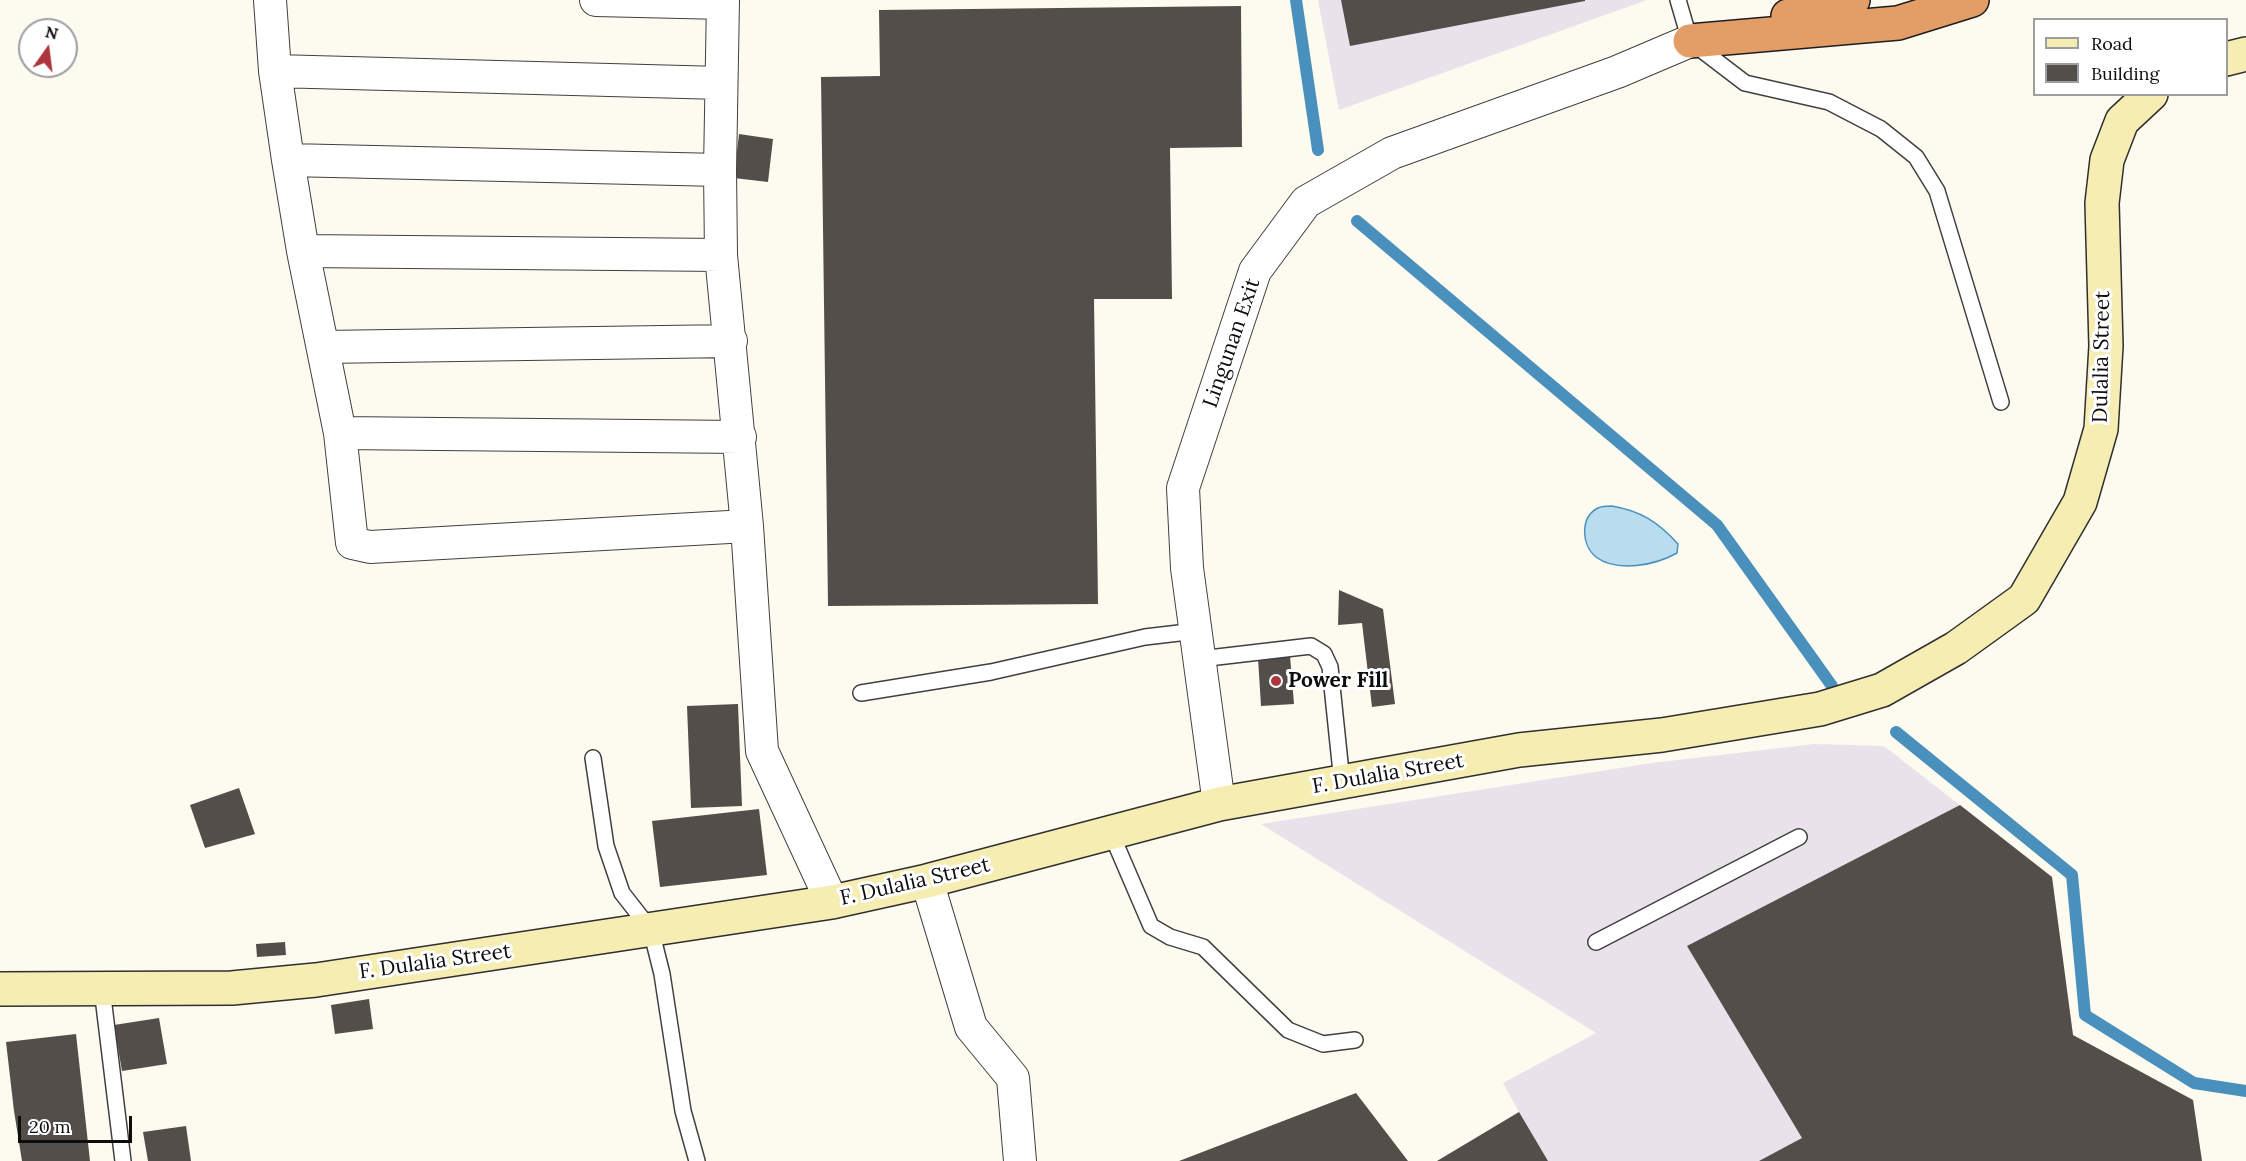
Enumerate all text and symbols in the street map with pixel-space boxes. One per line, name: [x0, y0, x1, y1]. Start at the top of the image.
north arrow: [18, 18, 78, 78]
legend: [2033, 18, 2228, 96]
text: N: [43, 21, 60, 44]
text: Road: [2091, 32, 2133, 55]
text: Building: [2091, 62, 2159, 85]
street label: Lingunan Exit: [1198, 275, 1266, 411]
street label: Dulalia Street: [2088, 291, 2116, 423]
place label: Power Fill: [1288, 668, 1388, 694]
marker: Power Fill: [1269, 674, 1283, 688]
street label: F. Dulalia Street: [1310, 748, 1466, 800]
street label: F. Dulalia Street: [838, 852, 992, 912]
street label: F. Dulalia Street: [357, 939, 513, 985]
scale bar: [21, 1104, 135, 1142]
text: 20 m: [29, 1115, 71, 1138]

